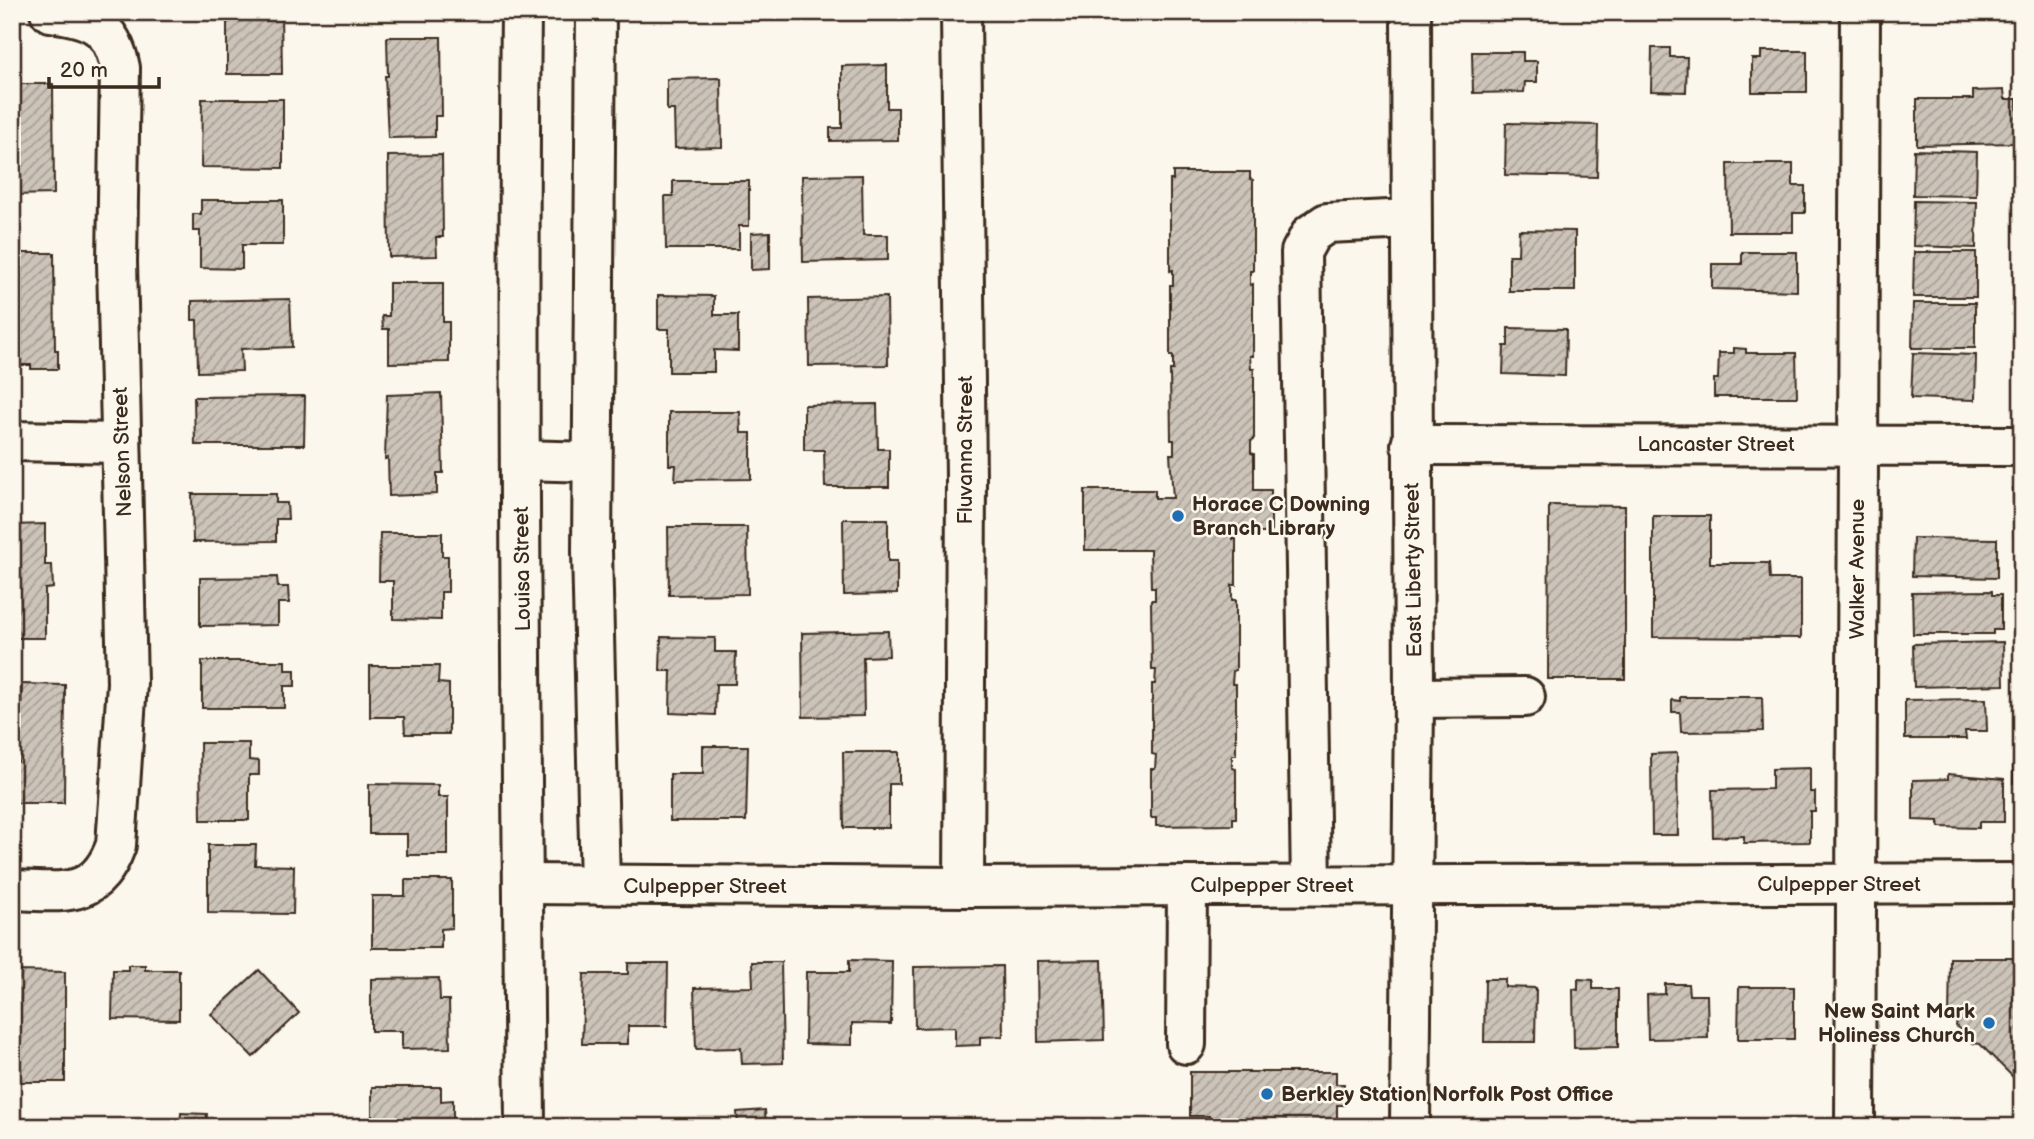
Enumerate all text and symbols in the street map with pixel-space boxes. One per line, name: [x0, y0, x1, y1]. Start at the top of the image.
scale bar: [49, 46, 159, 90]
text: 20 m: [60, 58, 108, 83]
street label: Fluvanna Street: [953, 375, 978, 525]
street label: Nelson Street: [108, 386, 137, 517]
street label: Lancaster Street: [1637, 432, 1795, 457]
street label: East Liberty Street: [1399, 482, 1428, 658]
place label: Horace C Downing Branch Library: [1192, 492, 1370, 541]
street label: Walker Avenue: [1845, 499, 1870, 639]
street label: Louisa Street: [509, 506, 536, 632]
marker: Horace C Downing Branch Library: [1170, 508, 1186, 524]
street label: Culpepper Street: [1757, 872, 1921, 897]
street label: Culpepper Street: [1190, 873, 1354, 898]
street label: Culpepper Street: [623, 874, 787, 899]
place label: New Saint Mark Holiness Church: [1818, 999, 1975, 1048]
marker: New Saint Mark Holiness Church: [1981, 1015, 1997, 1031]
place label: Berkley Station Norfolk Post Office: [1281, 1082, 1613, 1107]
marker: Berkley Station Norfolk Post Office: [1259, 1086, 1275, 1102]

